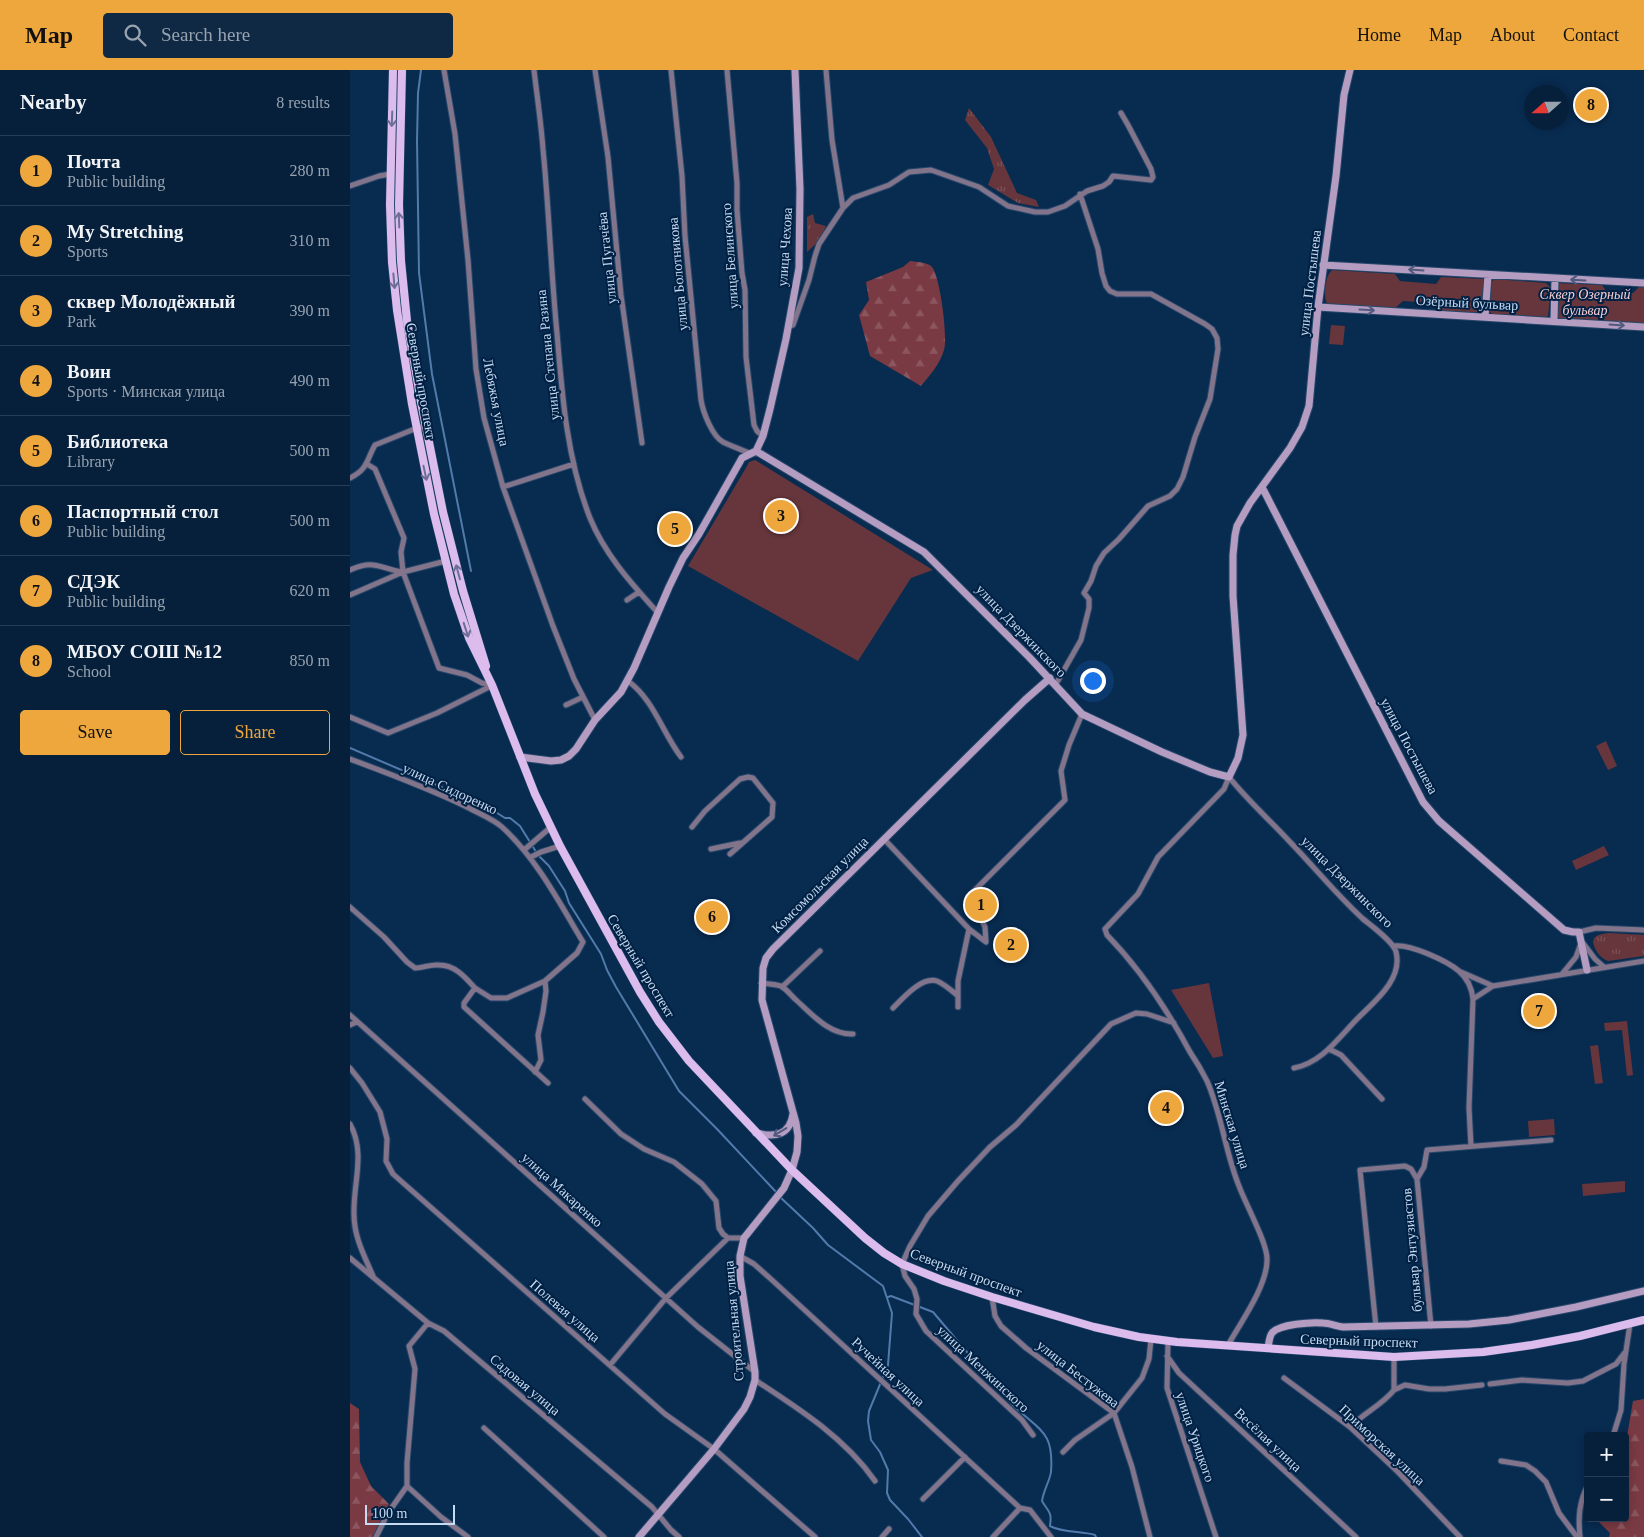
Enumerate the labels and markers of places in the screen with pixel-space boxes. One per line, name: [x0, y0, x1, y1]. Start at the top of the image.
pin: 8: [1575, 86, 1607, 124]
pin: 3: [765, 497, 797, 535]
pin: 5: [659, 510, 691, 548]
pin: 1: [965, 886, 997, 924]
pin: 6: [696, 898, 728, 936]
pin: 2: [995, 926, 1027, 964]
pin: 7: [1523, 992, 1555, 1030]
pin: 4: [1150, 1089, 1182, 1127]

